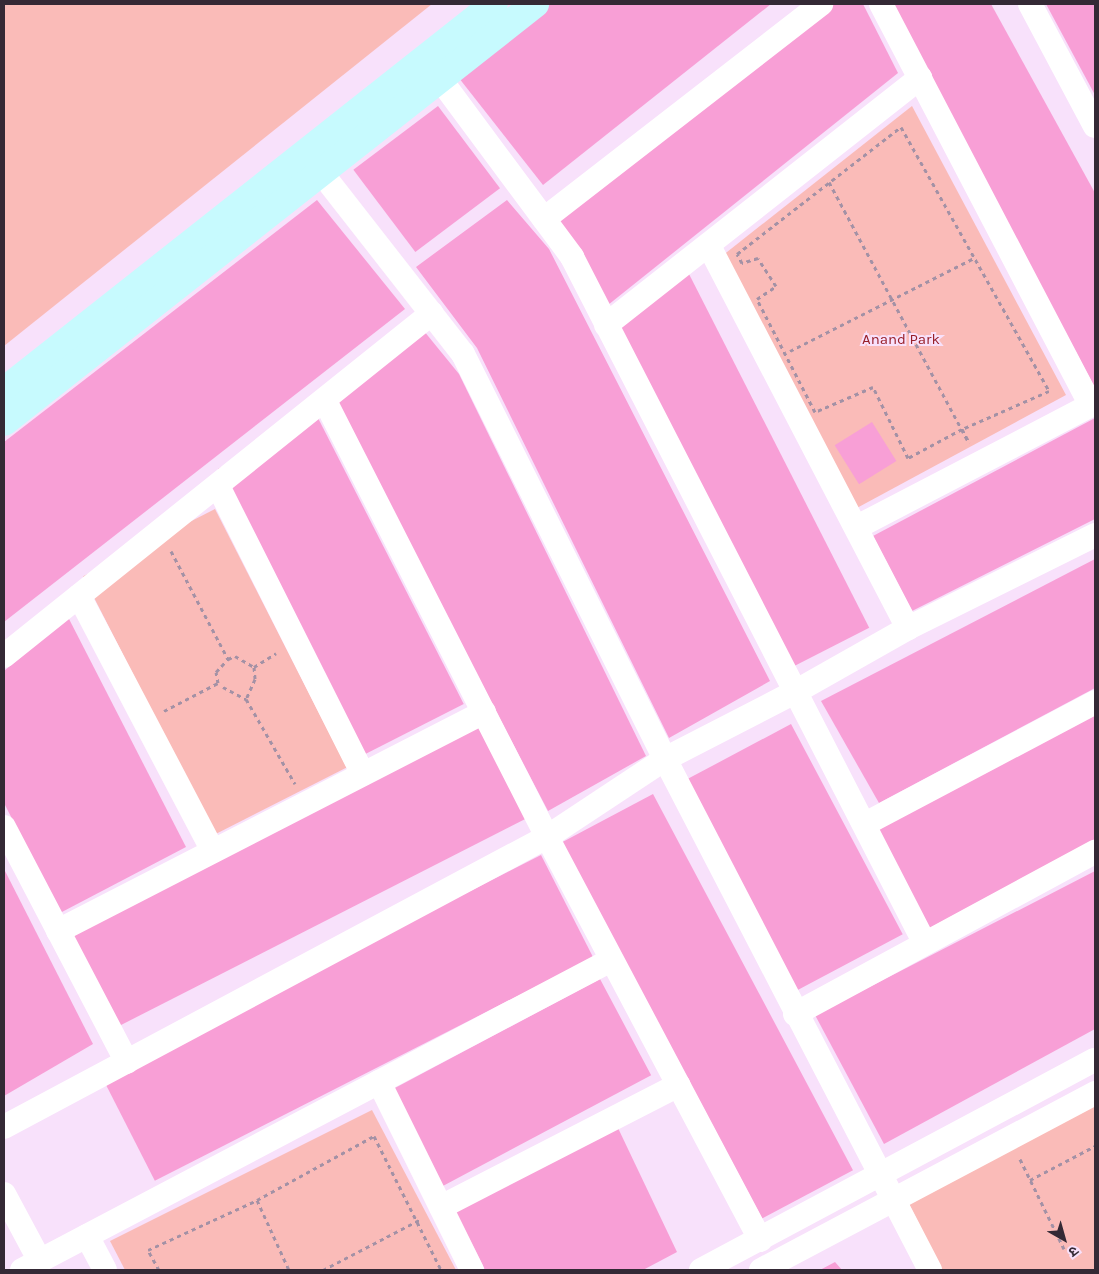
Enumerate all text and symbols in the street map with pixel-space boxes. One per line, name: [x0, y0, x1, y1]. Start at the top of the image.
park label: Anand Park: [862, 331, 940, 349]
north arrow: [1039, 1214, 1089, 1264]
text: उ: [1065, 1242, 1082, 1260]

